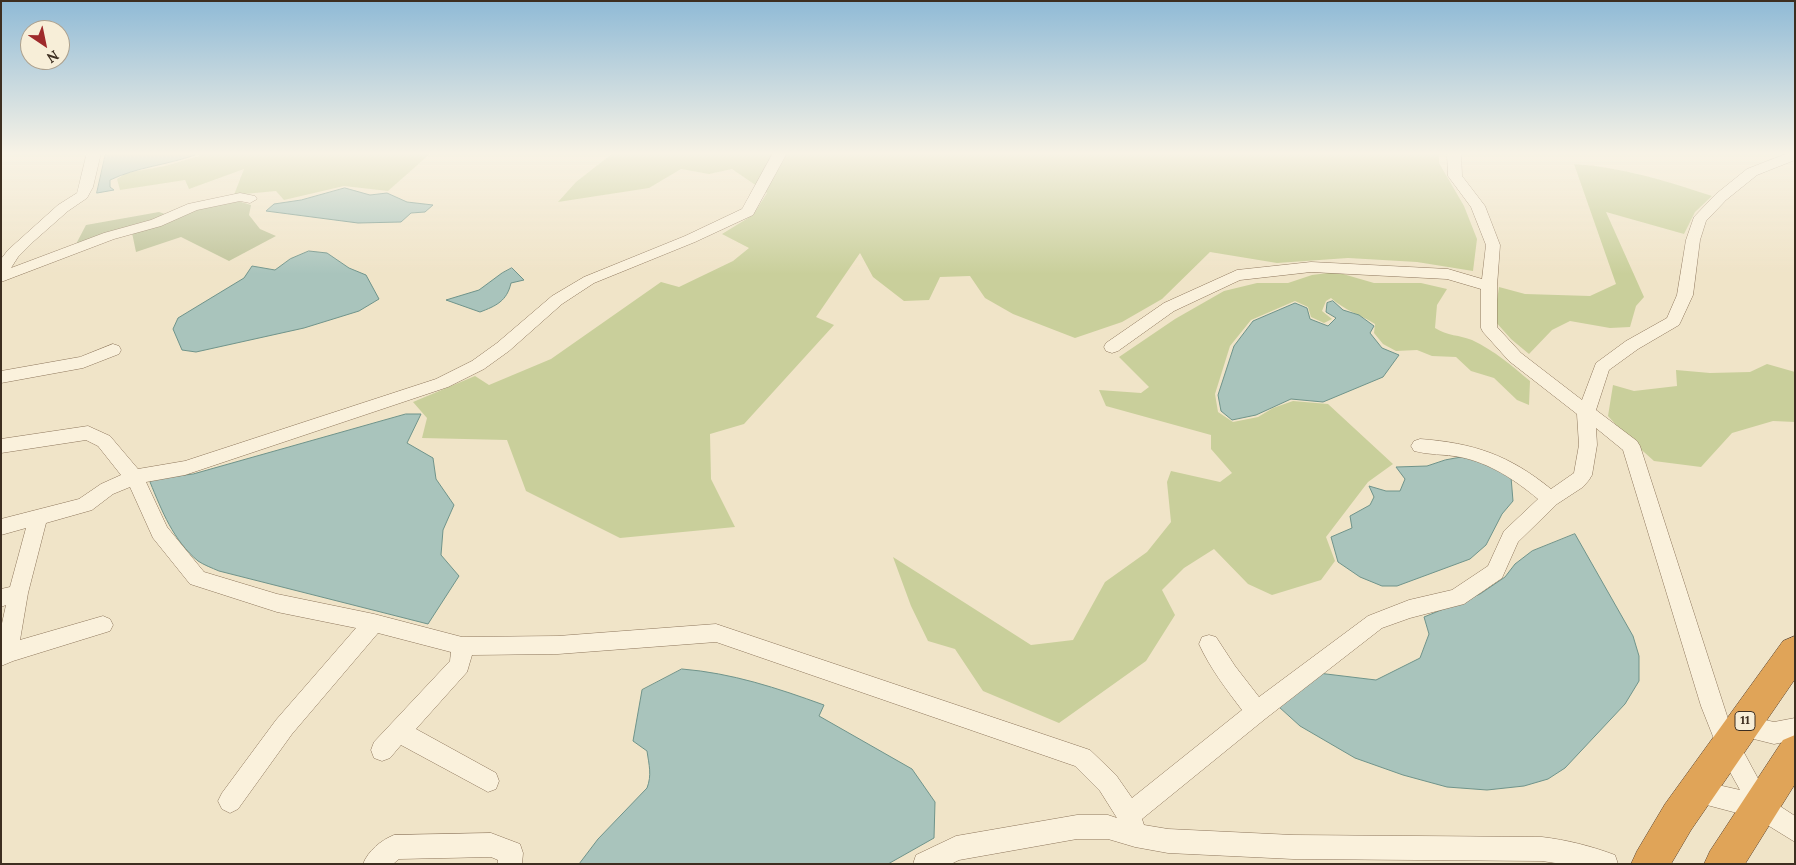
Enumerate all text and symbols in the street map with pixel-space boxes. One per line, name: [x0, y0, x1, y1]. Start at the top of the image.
north arrow: [20, 20, 70, 70]
text: N: [43, 46, 62, 67]
road number: 11: [1735, 711, 1755, 730]

